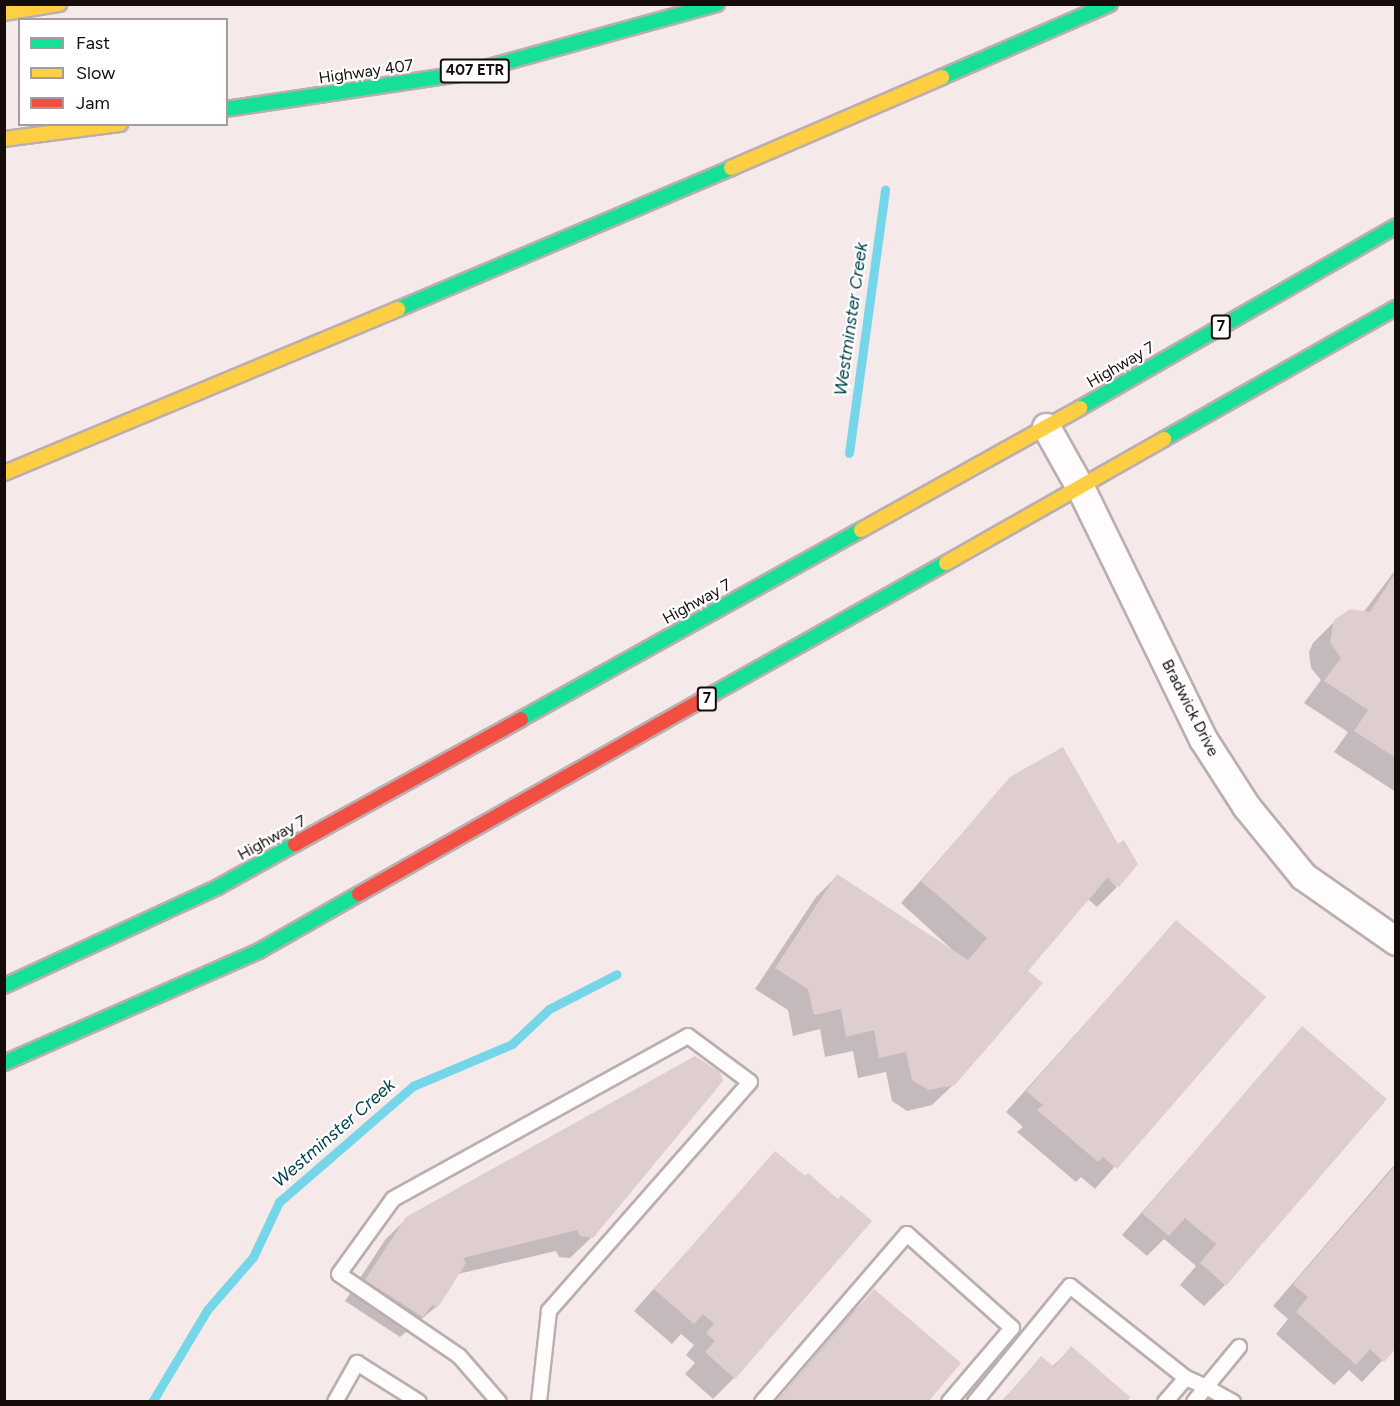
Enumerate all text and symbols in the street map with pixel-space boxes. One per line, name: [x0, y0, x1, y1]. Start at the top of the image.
legend: [18, 18, 228, 126]
text: Fast: [76, 32, 110, 54]
street label: Highway 407: [317, 56, 415, 88]
road number: 407 ETR: [439, 59, 511, 83]
text: Slow: [76, 62, 115, 84]
text: Jam: [76, 92, 110, 114]
water label: Westminster Creek: [830, 241, 872, 397]
road number: 7: [1210, 315, 1232, 339]
street label: Highway 7: [1084, 338, 1158, 392]
street label: Highway 7: [659, 575, 735, 629]
street label: Bradwick Drive: [1157, 656, 1223, 760]
road number: 7: [696, 687, 718, 711]
street label: Highway 7: [234, 811, 310, 865]
water label: Westminster Creek: [269, 1074, 399, 1192]

